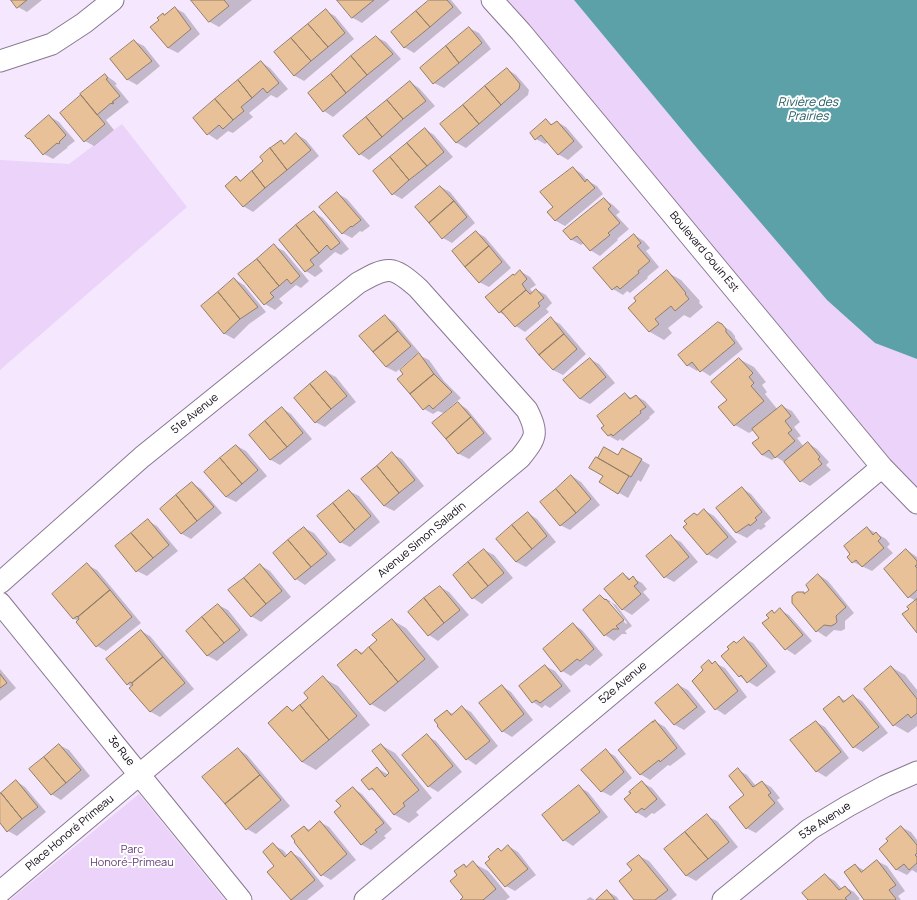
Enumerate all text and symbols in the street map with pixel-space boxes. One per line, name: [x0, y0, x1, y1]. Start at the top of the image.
water label: Rivière des Prairies: [778, 96, 838, 124]
street label: Boulevard Gouin Est: [666, 209, 742, 295]
street label: 51e Avenue: [169, 391, 221, 437]
street label: Avenue Simon Saladin: [375, 499, 469, 581]
street label: 52e Avenue: [596, 659, 650, 707]
street label: 3e Rue: [105, 733, 137, 769]
street label: Place Honoré Primeau: [23, 792, 117, 874]
street label: 53e Avenue: [797, 799, 853, 843]
park label: Parc Honoré-Primeau: [90, 843, 174, 869]

